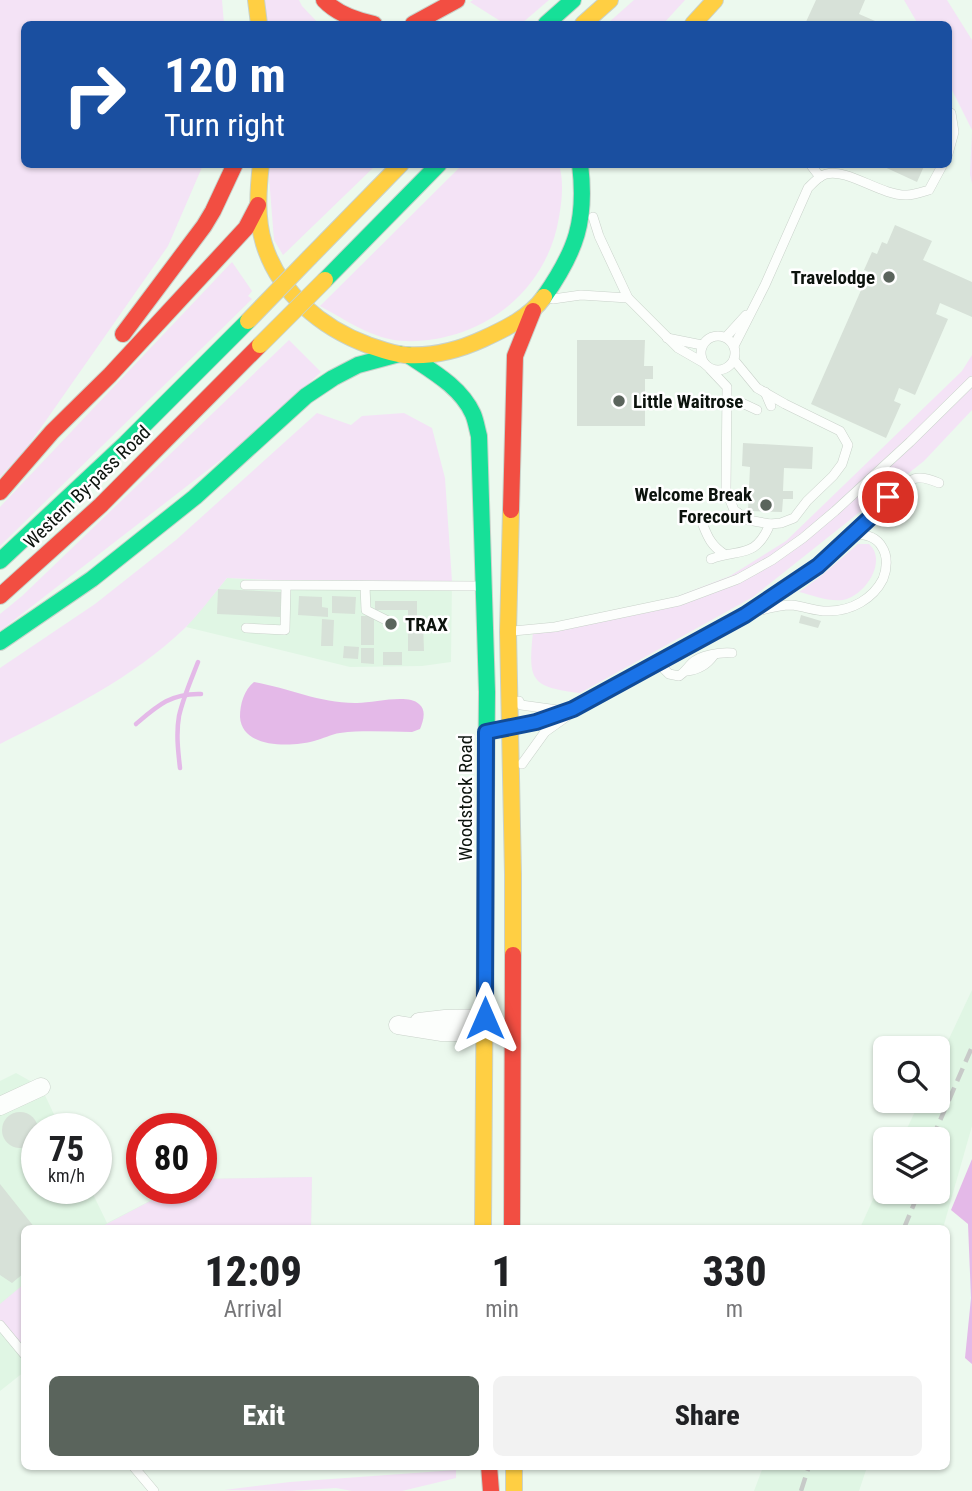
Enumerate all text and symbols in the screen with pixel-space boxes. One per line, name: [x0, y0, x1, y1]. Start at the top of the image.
text: 120 m: [164, 47, 286, 104]
icon: right: [49, 49, 140, 140]
text: Turn right: [164, 106, 285, 144]
place label: Travelodge: [791, 266, 875, 289]
marker: Travelodge: [881, 269, 897, 285]
place label: Little Waitrose: [633, 390, 743, 413]
marker: Little Waitrose: [611, 393, 627, 409]
street label: Western By-pass Road: [19, 421, 155, 553]
pin: [858, 467, 918, 527]
icon: arrive: [869, 478, 907, 516]
place label: Welcome Break Forecourt: [635, 483, 753, 528]
marker: Welcome Break Forecourt: [758, 497, 774, 513]
place label: TRAX: [405, 613, 448, 636]
marker: TRAX: [383, 616, 399, 632]
street label: Woodstock Road: [454, 735, 477, 861]
position arrow: [448, 981, 522, 1055]
map controls: [873, 1036, 950, 1204]
button: search: [873, 1036, 950, 1113]
speed limit sign: 80: [126, 1113, 217, 1204]
button: layers: [873, 1127, 950, 1204]
text: 75: [49, 1129, 84, 1170]
text: km/h: [48, 1165, 85, 1186]
text: 12:09: [204, 1247, 302, 1296]
text: 1: [491, 1247, 513, 1296]
text: 330: [702, 1247, 767, 1296]
text: Arrival: [224, 1296, 282, 1323]
text: min: [485, 1296, 519, 1323]
text: m: [726, 1296, 743, 1323]
button: Exit: [49, 1376, 479, 1456]
button: Share: [493, 1376, 922, 1456]

